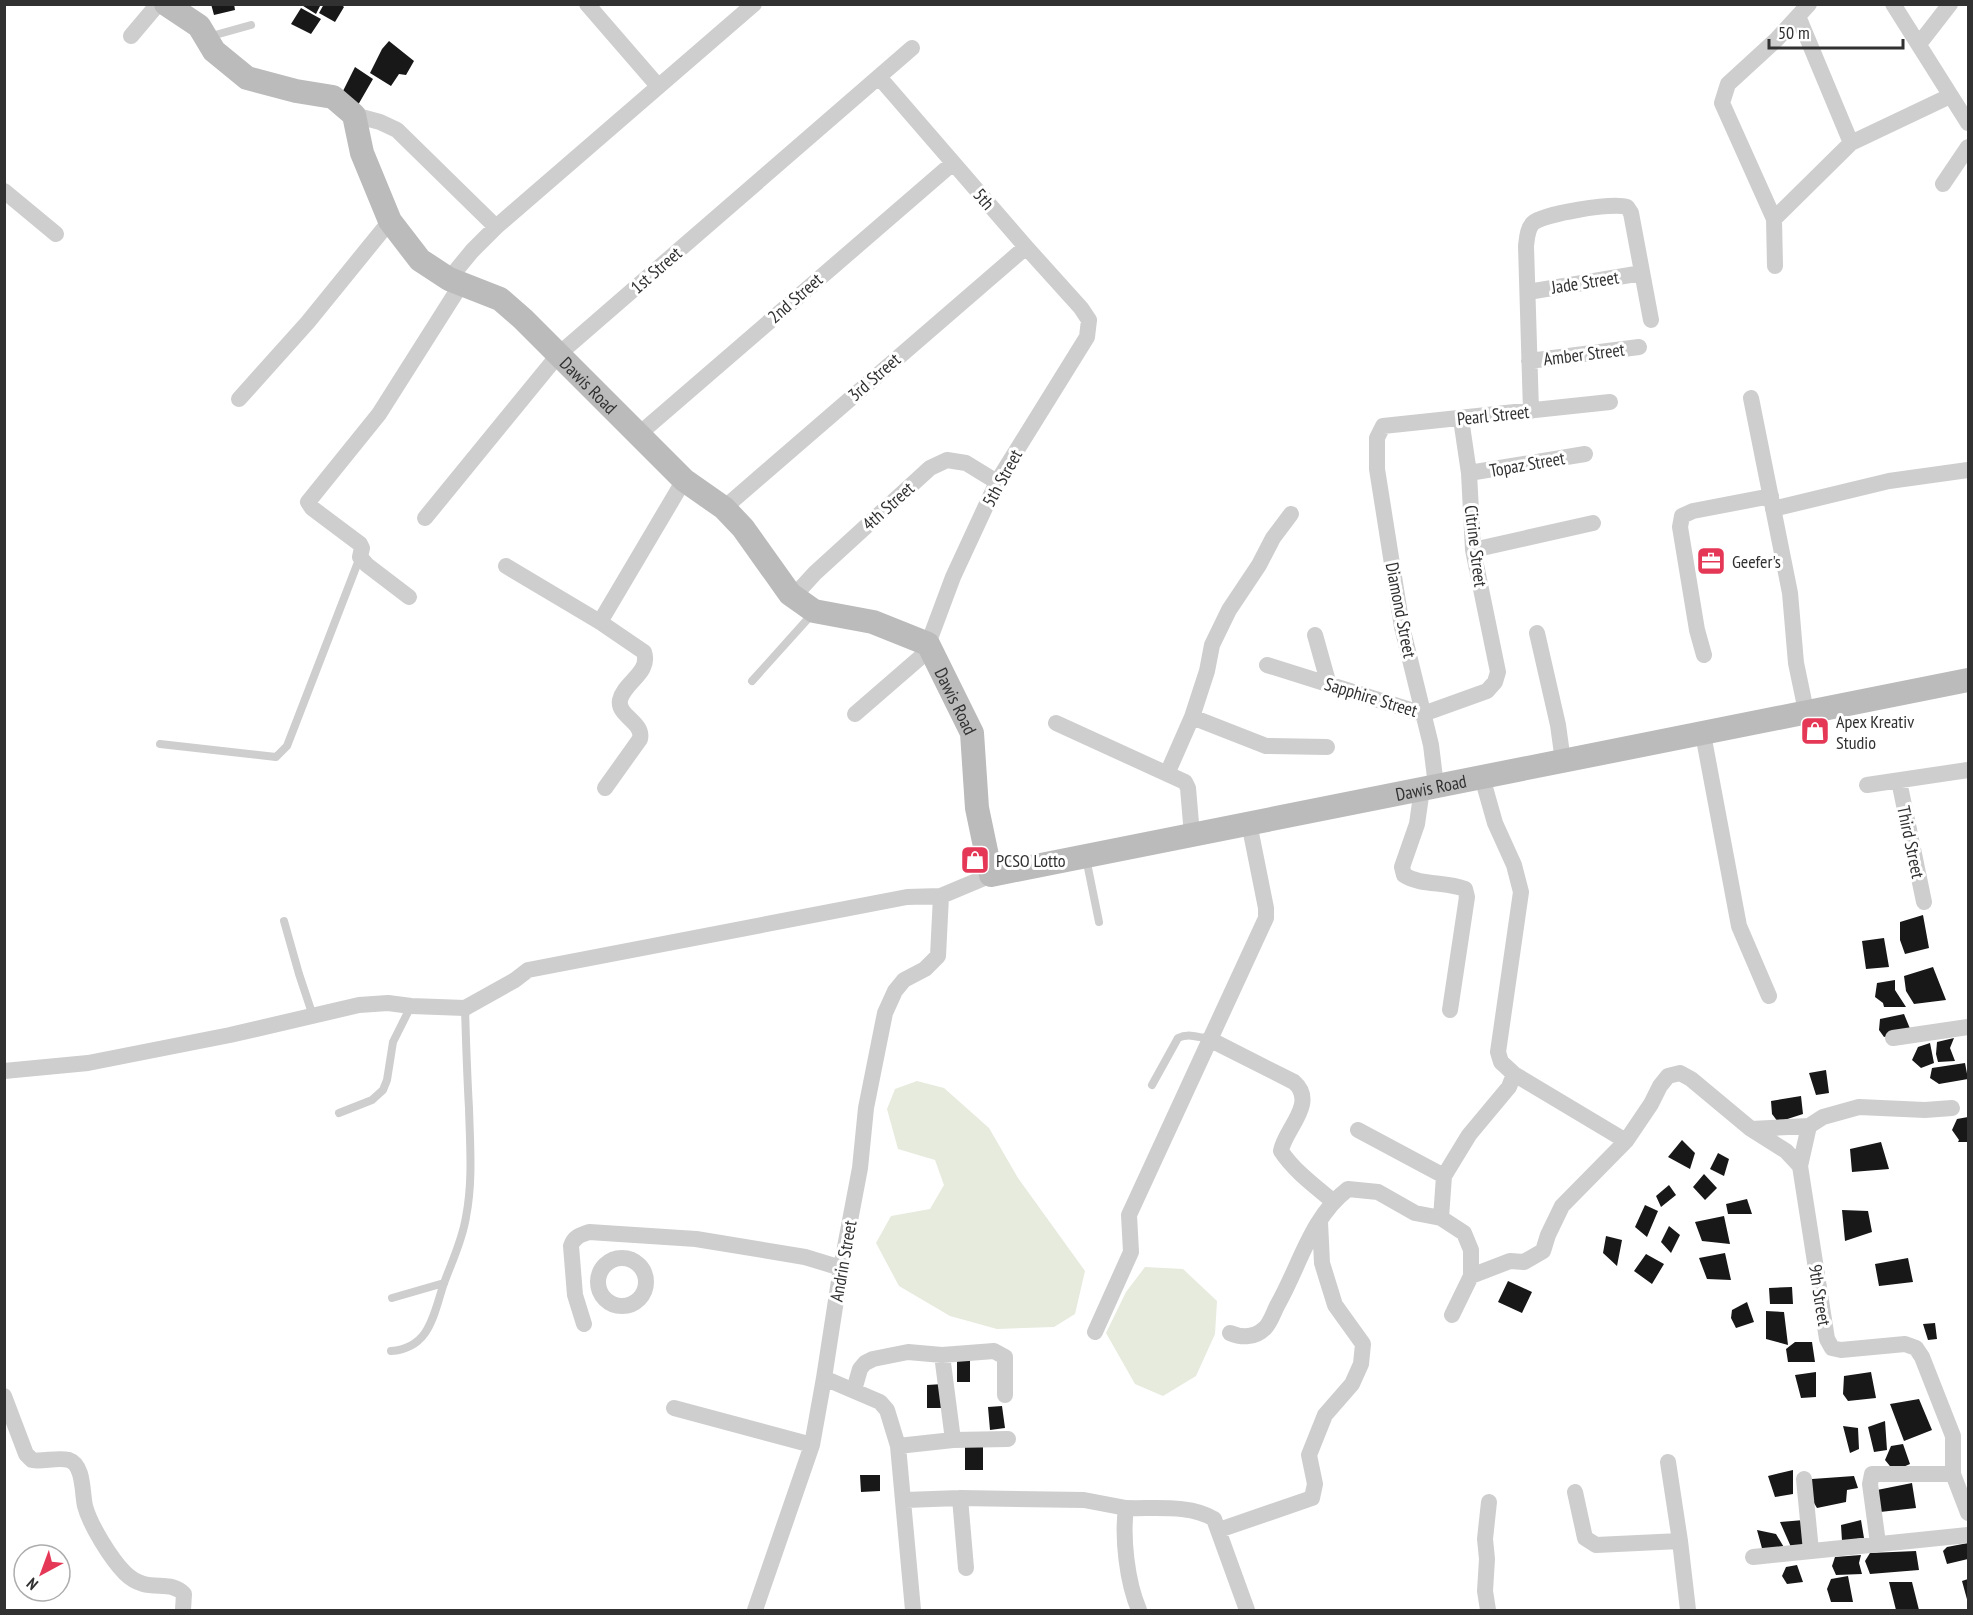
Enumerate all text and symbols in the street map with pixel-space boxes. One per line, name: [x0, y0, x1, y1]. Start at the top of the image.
scale bar: [1769, 12, 1902, 50]
text: 50 m: [1778, 21, 1810, 44]
street label: 5th: [968, 184, 1000, 214]
street label: 1st Street: [626, 242, 686, 298]
street label: Jade Street: [1549, 265, 1620, 299]
street label: 2nd Street: [763, 268, 827, 328]
street label: Amber Street: [1542, 338, 1626, 370]
street label: 3rd Street: [843, 348, 905, 406]
street label: Dawis Road: [555, 351, 622, 418]
street label: Pearl Street: [1456, 400, 1530, 430]
street label: 5th Street: [977, 445, 1027, 511]
street label: Topaz Street: [1488, 446, 1567, 482]
street label: 4th Street: [857, 477, 919, 535]
street label: Citrine Street: [1460, 504, 1492, 588]
office icon: Geefer's: [1695, 545, 1727, 577]
place label: Geefer's: [1732, 550, 1781, 573]
street label: Diamond Street: [1380, 560, 1422, 660]
street label: Dawis Road: [930, 664, 982, 738]
street label: Sapphire Street: [1322, 672, 1420, 722]
place label: Apex Kreativ Studio: [1836, 710, 1914, 754]
shop icon: Apex Kreativ Studio: [1799, 715, 1831, 747]
street label: Dawis Road: [1393, 769, 1468, 806]
street label: Third Street: [1892, 804, 1930, 880]
shop icon: PCSO Lotto: [959, 844, 991, 876]
place label: PCSO Lotto: [996, 849, 1066, 872]
street label: Andrin Street: [825, 1219, 861, 1303]
street label: 9th Street: [1804, 1263, 1836, 1327]
north arrow: [12, 1543, 72, 1603]
text: N: [22, 1574, 42, 1595]

